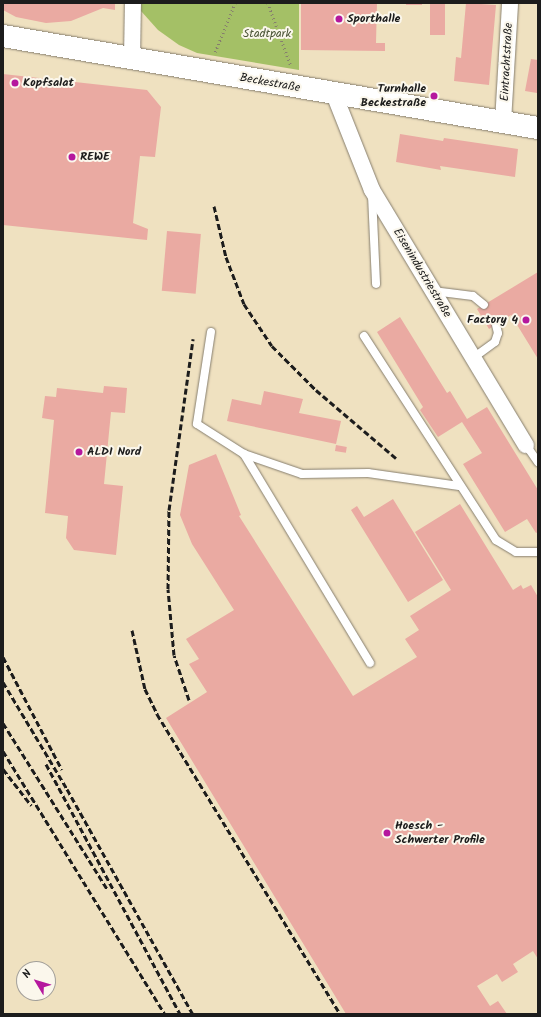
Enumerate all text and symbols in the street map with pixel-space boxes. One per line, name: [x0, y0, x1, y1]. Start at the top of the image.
place label: Sporthalle: [347, 12, 400, 26]
marker: Sporthalle: [334, 14, 344, 24]
street label: Eintrachtstraße: [498, 22, 516, 102]
park label: Stadtpark: [243, 27, 291, 41]
street label: Beckestraße: [239, 71, 301, 95]
place label: Kopfsalat: [23, 76, 74, 90]
marker: Kopfsalat: [10, 78, 20, 88]
place label: Turnhalle Beckestraße: [360, 82, 426, 110]
marker: Turnhalle Beckestraße: [429, 91, 439, 101]
place label: REWE: [80, 150, 110, 164]
marker: REWE: [67, 152, 77, 162]
street label: Eisenindustriestraße: [390, 226, 454, 320]
place label: Factory 4: [467, 313, 518, 327]
marker: Factory 4: [521, 315, 531, 325]
place label: ALDI Nord: [87, 445, 141, 459]
marker: ALDI Nord: [74, 447, 84, 457]
place label: Hoesch - Schwerter Profile: [395, 819, 485, 847]
marker: Hoesch - Schwerter Profile: [382, 828, 392, 838]
north arrow: [16, 961, 56, 1001]
text: N: [18, 966, 37, 983]

